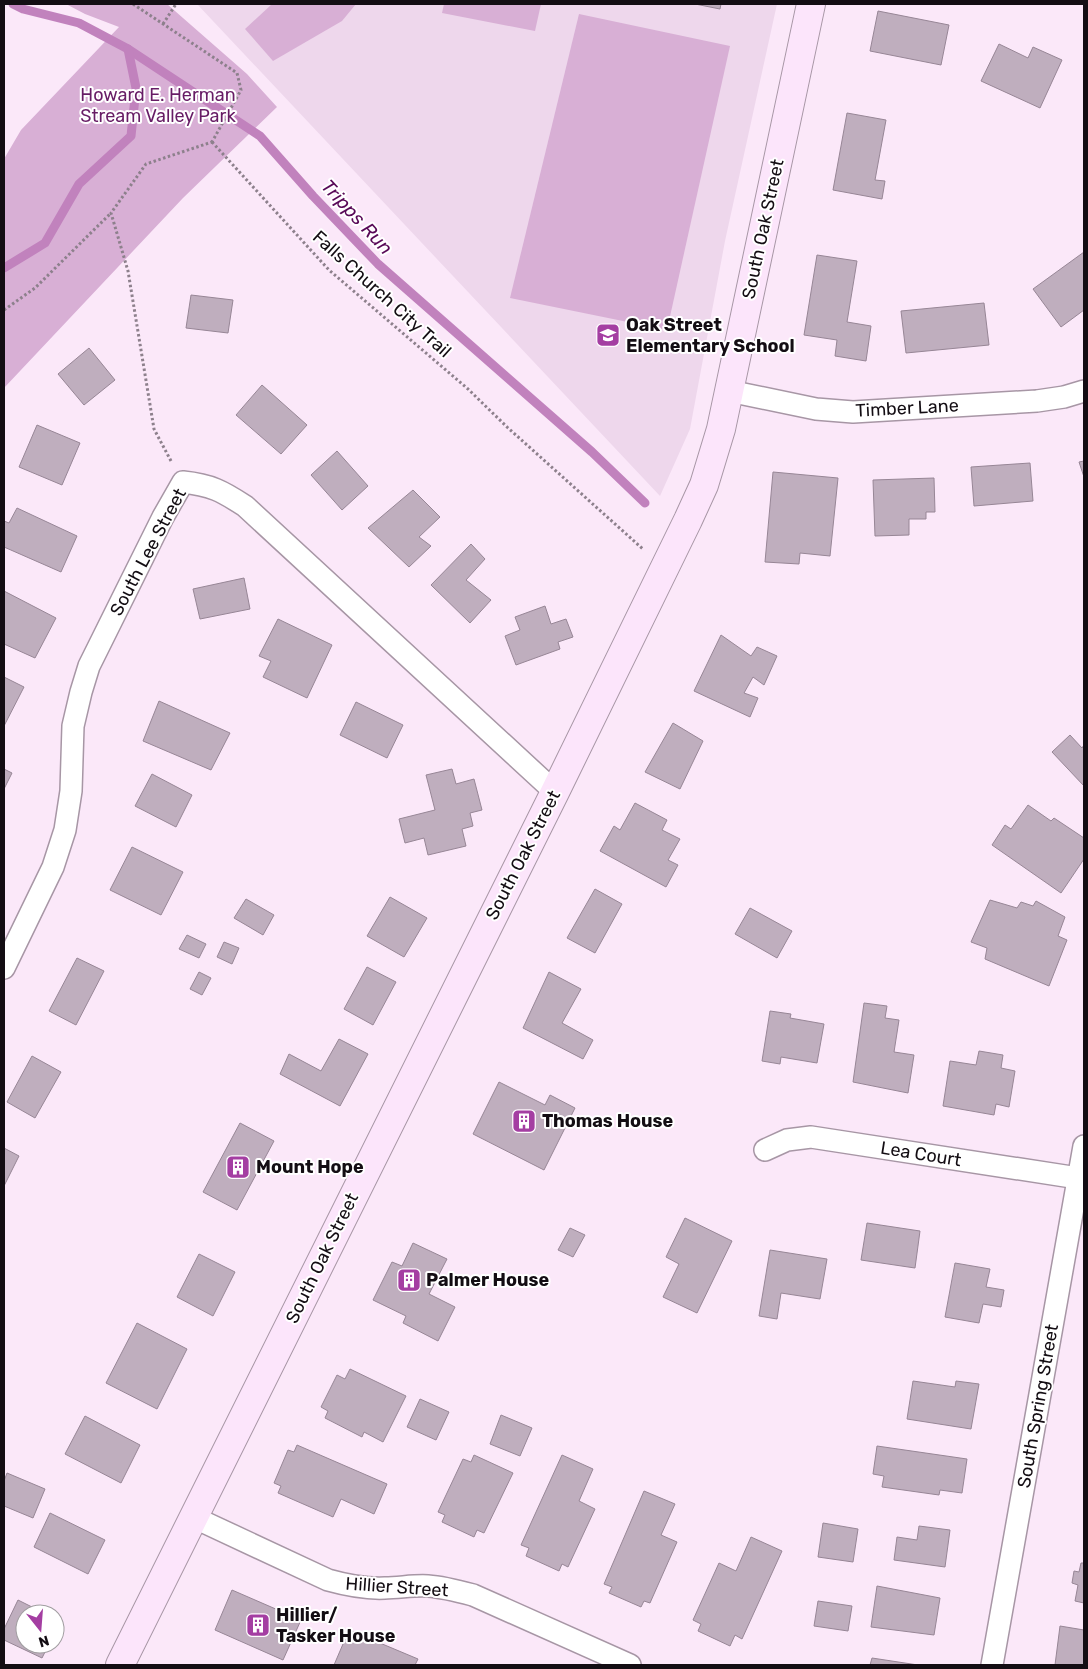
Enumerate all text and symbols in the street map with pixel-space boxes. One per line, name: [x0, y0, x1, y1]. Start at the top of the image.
park label: Howard E. Herman Stream Valley Park: [80, 84, 236, 127]
street label: South Oak Street: [737, 157, 789, 301]
water label: Tripps Run: [317, 175, 397, 259]
street label: Falls Church City Trail: [308, 226, 456, 362]
place label: Oak Street Elementary School: [626, 314, 795, 357]
school or university icon: Oak Street Elementary School: [595, 322, 621, 348]
street label: Timber Lane: [855, 394, 959, 422]
street label: South Lee Street: [105, 484, 191, 620]
street label: South Oak Street: [481, 787, 565, 923]
building icon: Thomas House: [511, 1108, 537, 1134]
place label: Thomas House: [542, 1110, 674, 1132]
street label: Lea Court: [879, 1137, 963, 1171]
building icon: Mount Hope: [225, 1154, 251, 1180]
place label: Mount Hope: [256, 1156, 364, 1178]
street label: South Oak Street: [281, 1189, 363, 1327]
building icon: Palmer House: [396, 1267, 422, 1293]
place label: Palmer House: [426, 1269, 549, 1291]
street label: South Spring Street: [1013, 1322, 1063, 1490]
street label: Hillier Street: [345, 1572, 449, 1602]
north arrow: [15, 1604, 65, 1654]
place label: Hillier/ Tasker House: [276, 1604, 396, 1647]
building icon: Hillier/ Tasker House: [245, 1612, 271, 1638]
text: N: [36, 1631, 51, 1651]

